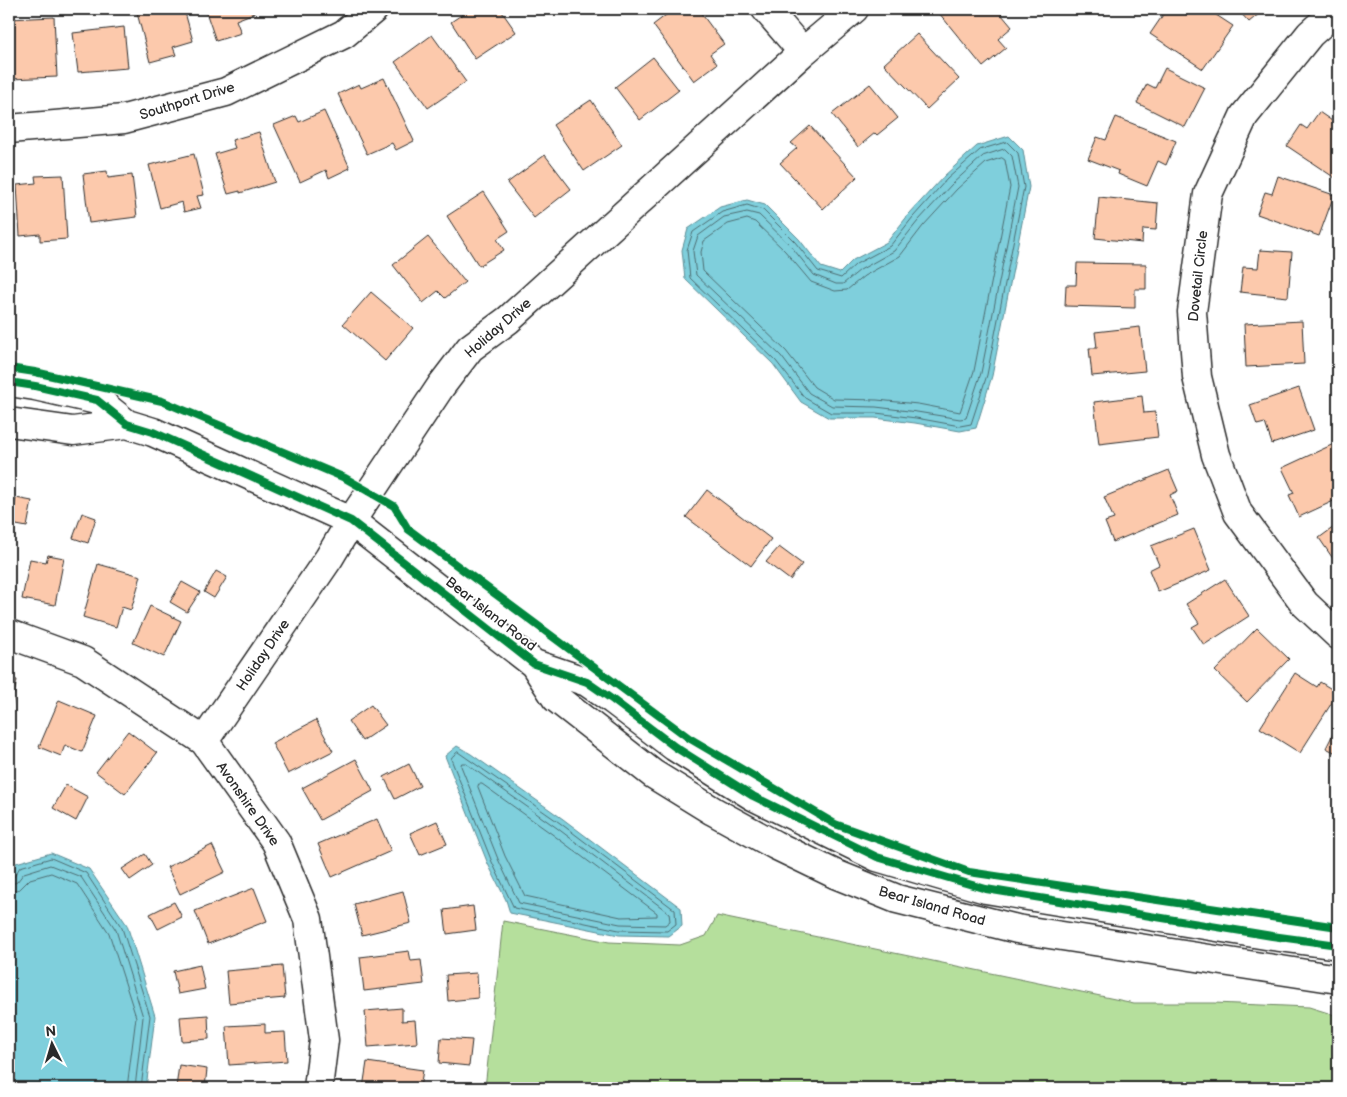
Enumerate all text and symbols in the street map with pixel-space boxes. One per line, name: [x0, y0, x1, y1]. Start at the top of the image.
street label: Southport Drive: [137, 78, 237, 124]
street label: Dovetail Circle: [1185, 230, 1211, 322]
street label: Holiday Drive: [461, 294, 535, 362]
street label: Bear Island Road: [442, 573, 540, 655]
street label: Holiday Drive: [233, 616, 293, 694]
street label: Avonshire Drive: [213, 759, 283, 849]
street label: Bear Island Road: [877, 883, 987, 929]
north arrow: [28, 1020, 78, 1070]
text: N: [45, 1023, 57, 1040]

